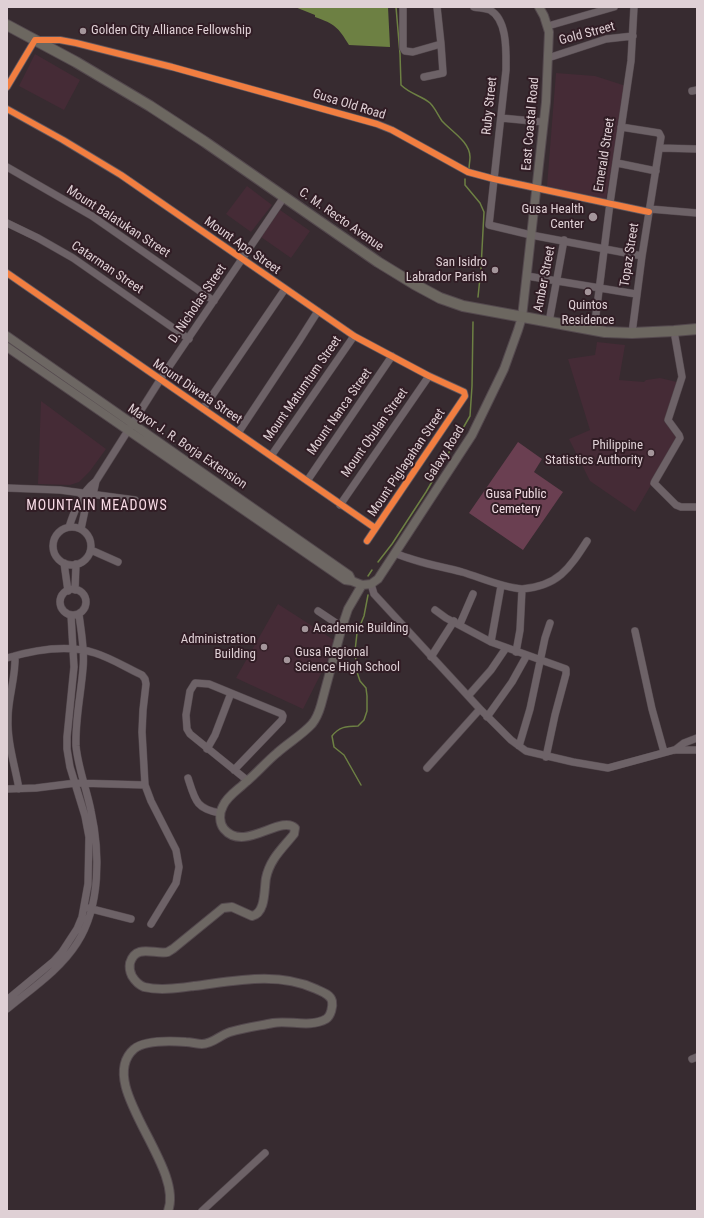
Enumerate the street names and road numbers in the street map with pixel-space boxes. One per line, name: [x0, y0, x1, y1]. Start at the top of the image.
street label: Gold Street: [557, 19, 617, 49]
street label: Ruby Street: [479, 76, 501, 136]
street label: East Coastal Road: [519, 77, 543, 171]
street label: Gusa Old Road: [311, 87, 387, 123]
street label: Emerald Street: [591, 117, 619, 193]
street label: Mount Balatukan Street: [63, 183, 173, 261]
street label: C. M. Recto Avenue: [296, 185, 386, 255]
street label: Mount Apo Street: [201, 214, 283, 278]
street label: Topaz Street: [617, 222, 643, 288]
street label: Catarman Street: [68, 238, 146, 298]
street label: Amber Street: [531, 245, 559, 313]
street label: D. Nicholas Street: [166, 262, 230, 346]
street label: Mount Matumtum Street: [261, 333, 345, 445]
street label: Mount Diwata Street: [149, 356, 245, 428]
street label: Mount Nanca Street: [304, 366, 376, 458]
street label: Mount Obulan Street: [338, 385, 412, 481]
street label: Mayor J. R. Borja Extension: [124, 401, 250, 493]
street label: Mount Piglagahan Street: [365, 406, 449, 520]
street label: Galaxy Road: [422, 423, 468, 485]

